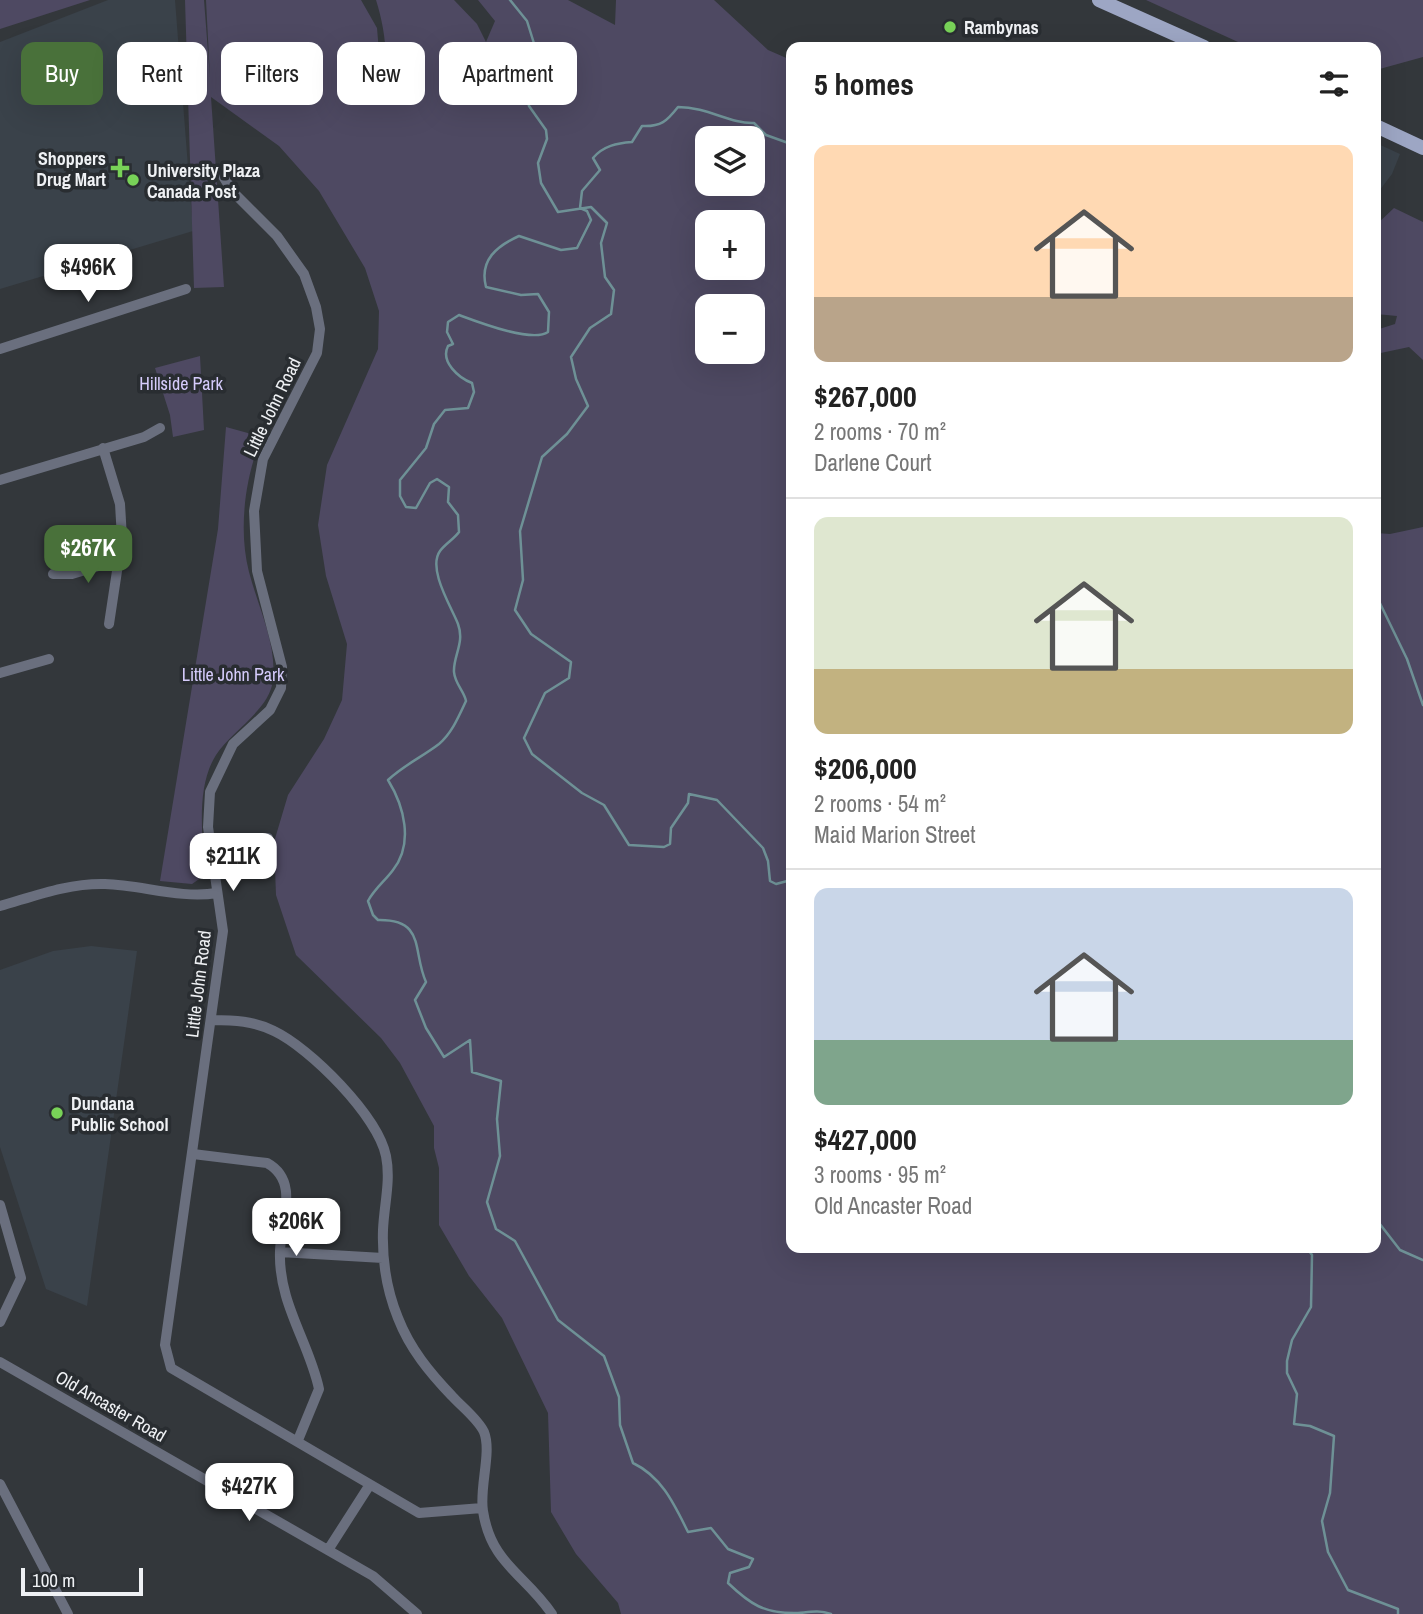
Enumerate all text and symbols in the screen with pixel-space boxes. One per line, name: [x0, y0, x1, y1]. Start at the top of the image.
place label: Rambynas: [964, 15, 1039, 40]
marker: Rambynas: [942, 19, 958, 35]
chip: Buy: [21, 42, 103, 105]
chip: Rent: [117, 42, 207, 105]
chip: Filters: [221, 42, 323, 105]
chip: New: [337, 42, 425, 105]
chip: Apartment: [439, 42, 577, 105]
text: 5 homes: [814, 64, 914, 104]
icon: filters: [1315, 65, 1353, 103]
map controls: [695, 126, 765, 364]
button: layers: [695, 126, 765, 196]
place label: Shoppers Drug Mart: [36, 146, 106, 192]
place label: University Plaza Canada Post: [147, 158, 261, 204]
marker: Shoppers Drug Mart: [112, 160, 128, 176]
marker: University Plaza Canada Post: [125, 172, 141, 188]
icon: home: [1021, 191, 1147, 317]
button: +: [695, 210, 765, 280]
pin: $496K: [39, 244, 137, 304]
text: $496K: [60, 251, 116, 282]
button: −: [695, 294, 765, 364]
street label: Little John Road: [237, 353, 307, 461]
park label: Hillside Park: [139, 371, 223, 396]
text: $267,000: [814, 376, 917, 416]
text: 2 rooms · 70 m²: [814, 416, 946, 447]
text: Darlene Court: [814, 447, 931, 478]
pin: $267K: [39, 526, 137, 585]
text: $267K: [60, 532, 116, 563]
icon: home: [1021, 563, 1147, 689]
park label: Little John Park: [182, 662, 285, 687]
text: $206,000: [814, 748, 917, 788]
text: 2 rooms · 54 m²: [814, 788, 946, 819]
text: Maid Marion Street: [814, 819, 975, 850]
pin: $211K: [184, 834, 282, 893]
text: $211K: [206, 840, 260, 871]
street label: Little John Road: [179, 929, 217, 1039]
icon: home: [1021, 934, 1147, 1060]
place label: Dundana Public School: [71, 1091, 169, 1137]
marker: Dundana Public School: [49, 1105, 65, 1121]
text: $427,000: [814, 1119, 917, 1159]
text: 3 rooms · 95 m²: [814, 1159, 946, 1190]
text: Old Ancaster Road: [814, 1190, 972, 1221]
pin: $206K: [247, 1198, 345, 1258]
text: $206K: [268, 1205, 324, 1236]
street label: Old Ancaster Road: [51, 1364, 171, 1448]
pin: $427K: [200, 1464, 298, 1523]
text: $427K: [221, 1470, 277, 1501]
scale bar: [21, 1565, 144, 1597]
text: 100 m: [32, 1567, 75, 1593]

